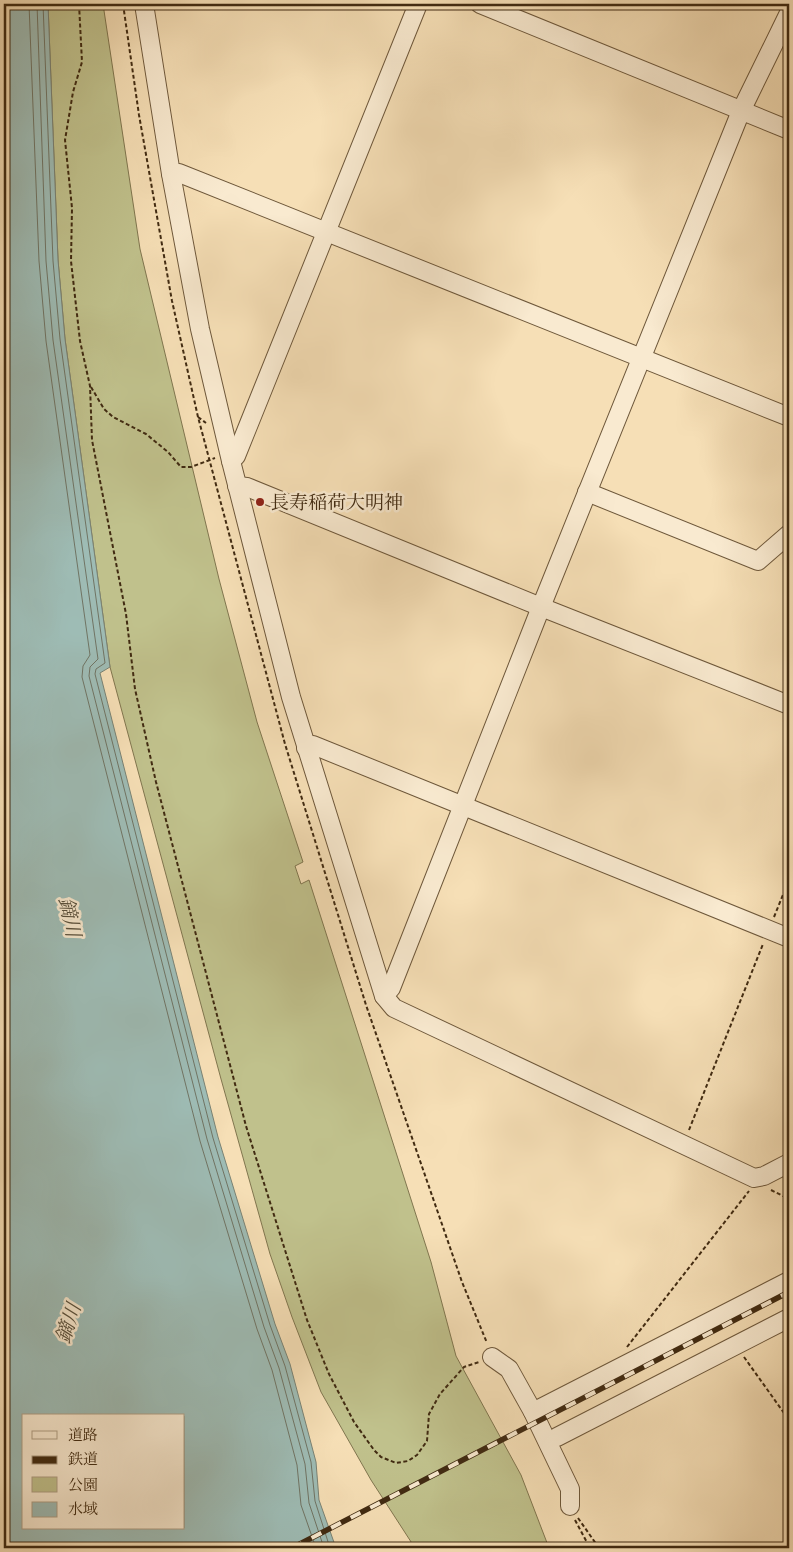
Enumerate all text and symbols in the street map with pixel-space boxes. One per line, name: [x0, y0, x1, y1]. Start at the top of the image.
place label: 長寿稲荷大明神: [270, 491, 403, 515]
marker: 長寿稲荷大明神: [254, 496, 266, 508]
water label: 鏑川: [52, 895, 85, 941]
water label: 鏑川: [51, 1299, 88, 1346]
legend: [22, 1414, 185, 1530]
text: 道路: [68, 1426, 98, 1445]
text: 鉄道: [68, 1450, 98, 1469]
text: 公園: [68, 1476, 98, 1495]
text: 水域: [68, 1500, 98, 1519]

